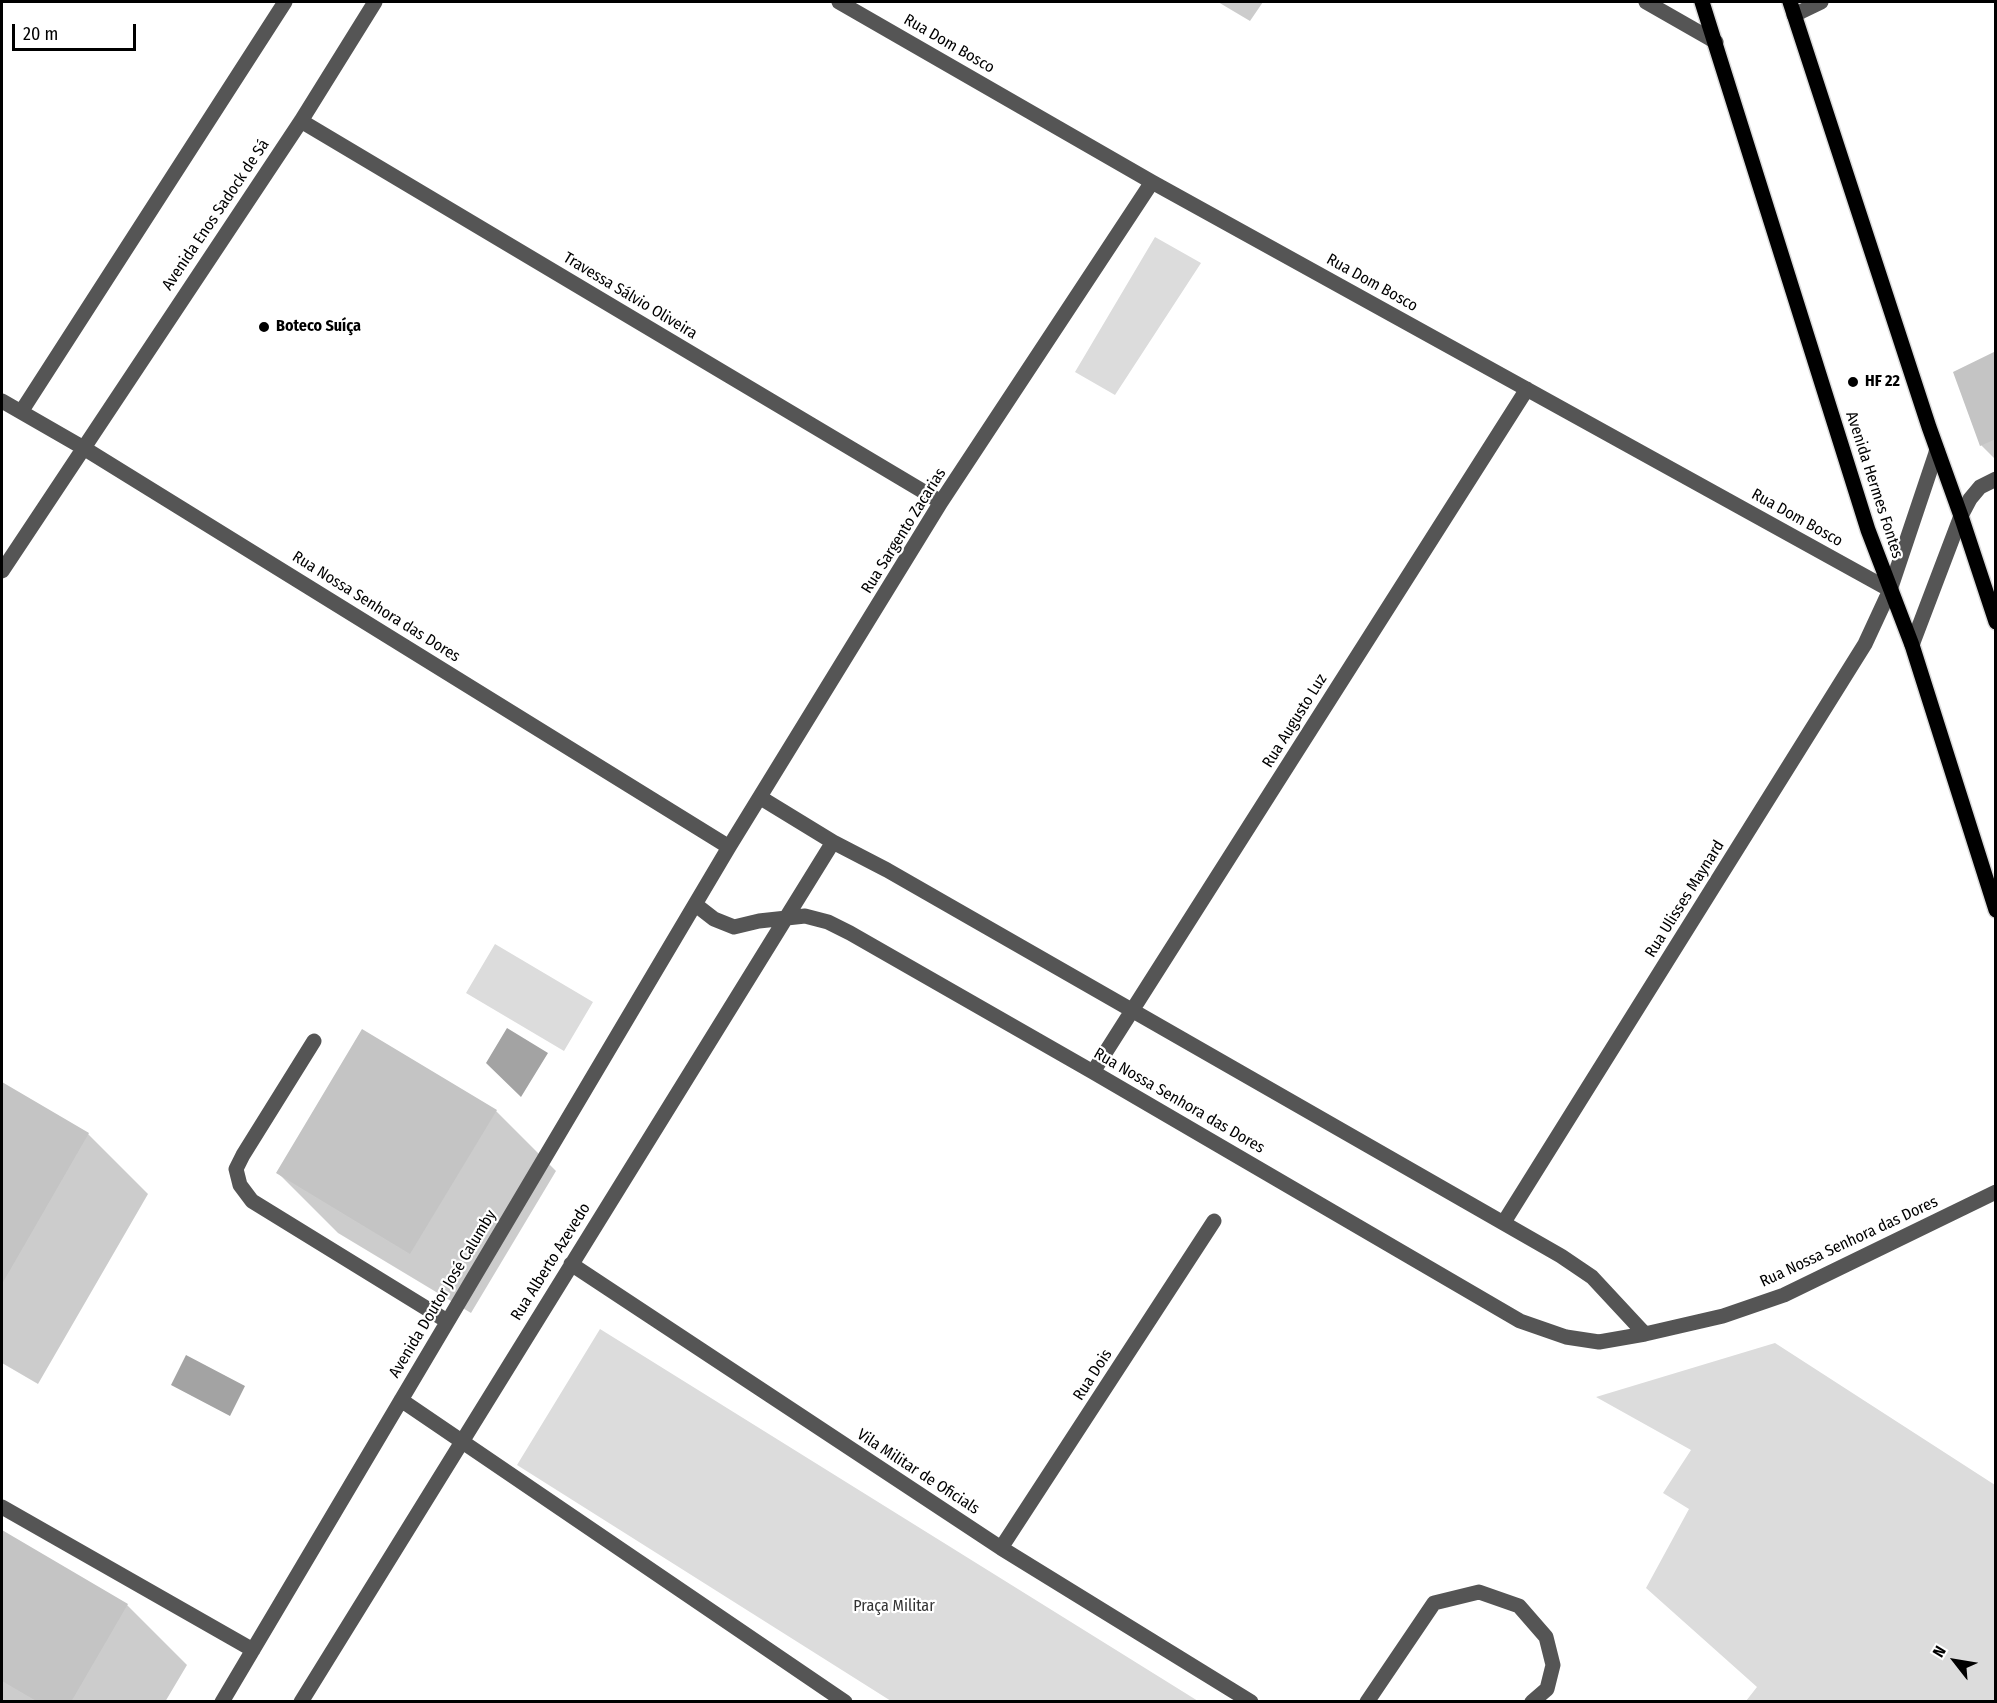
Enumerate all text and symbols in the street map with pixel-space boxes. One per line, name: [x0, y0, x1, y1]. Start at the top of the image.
street label: Rua Dom Bosco: [900, 10, 998, 78]
scale bar: [15, 12, 140, 50]
text: 20 m: [23, 23, 58, 45]
street label: Avenida Enos Sadock de Sá: [158, 136, 274, 294]
street label: Travessa Sálvio Oliveira: [560, 248, 700, 344]
street label: Rua Dom Bosco: [1323, 250, 1421, 316]
place label: Boteco Suíça: [276, 317, 361, 337]
marker: Boteco Suíça: [257, 320, 271, 334]
place label: HF 22: [1865, 372, 1900, 392]
marker: HF 22: [1846, 375, 1860, 389]
street label: Avenida Hermes Fontes: [1841, 409, 1907, 561]
street label: Rua Sargento Zacarias: [858, 465, 950, 597]
street label: Rua Dom Bosco: [1748, 485, 1846, 551]
street label: Rua Nossa Senhora das Dores: [289, 547, 463, 667]
street label: Rua Augusto Luz: [1259, 671, 1331, 771]
street label: Rua Ulisses Maynard: [1641, 837, 1729, 961]
street label: Rua Nossa Senhora das Dores: [1090, 1044, 1268, 1158]
street label: Rua Nossa Senhora das Dores: [1757, 1192, 1941, 1292]
street label: Rua Alberto Azevedo: [507, 1200, 595, 1324]
street label: Avenida Doutor José Calumby: [385, 1207, 501, 1381]
street label: Rua Dois: [1069, 1346, 1117, 1404]
street label: Vila Militar de Oficials: [853, 1425, 983, 1519]
park label: Praça Militar: [853, 1597, 935, 1617]
north arrow: [1925, 1631, 1985, 1691]
text: N: [1929, 1642, 1950, 1660]

